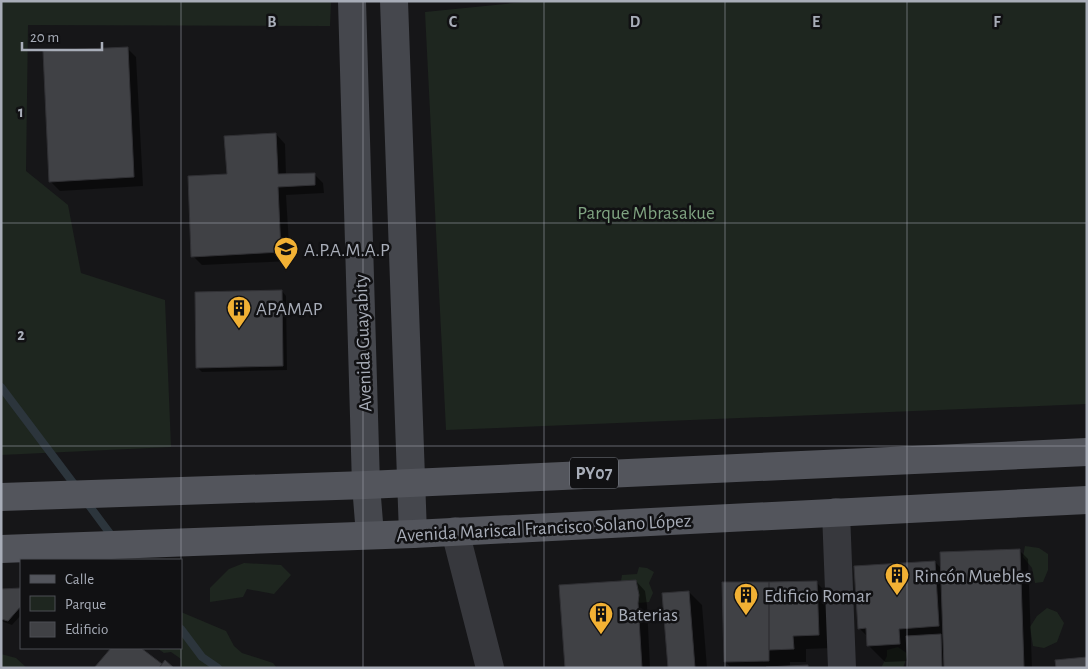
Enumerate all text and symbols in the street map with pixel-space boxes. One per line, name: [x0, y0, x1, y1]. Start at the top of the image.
text: B: [267, 14, 277, 30]
text: C: [449, 14, 458, 30]
text: D: [630, 14, 641, 30]
text: E: [812, 14, 820, 30]
text: F: [993, 14, 1001, 30]
scale bar: [22, 20, 102, 52]
text: 20 m: [30, 30, 59, 45]
text: 1: [18, 104, 24, 120]
park label: Parque Mbrasakue: [577, 204, 715, 223]
school or university icon: A.P.A.M.A.P: [273, 236, 299, 270]
place label: A.P.A.M.A.P: [304, 241, 390, 260]
street label: Avenida Guayabity: [352, 274, 375, 412]
building icon: APAMAP: [226, 295, 252, 329]
place label: APAMAP: [256, 300, 323, 319]
text: 2: [17, 327, 25, 343]
road number: PY07: [570, 458, 618, 488]
street label: Avenida Mariscal Francisco Solano López: [396, 511, 692, 546]
legend: [20, 559, 182, 649]
building icon: Rincón Muebles: [884, 562, 910, 596]
place label: Rincón Muebles: [914, 567, 1032, 586]
text: Calle: [65, 572, 94, 587]
building icon: Edificio Romar: [733, 582, 759, 616]
place label: Edificio Romar: [764, 587, 871, 606]
text: Parque: [65, 597, 106, 612]
building icon: Baterias: [588, 601, 614, 635]
place label: Baterias: [618, 606, 678, 625]
text: Edificio: [65, 622, 108, 637]

